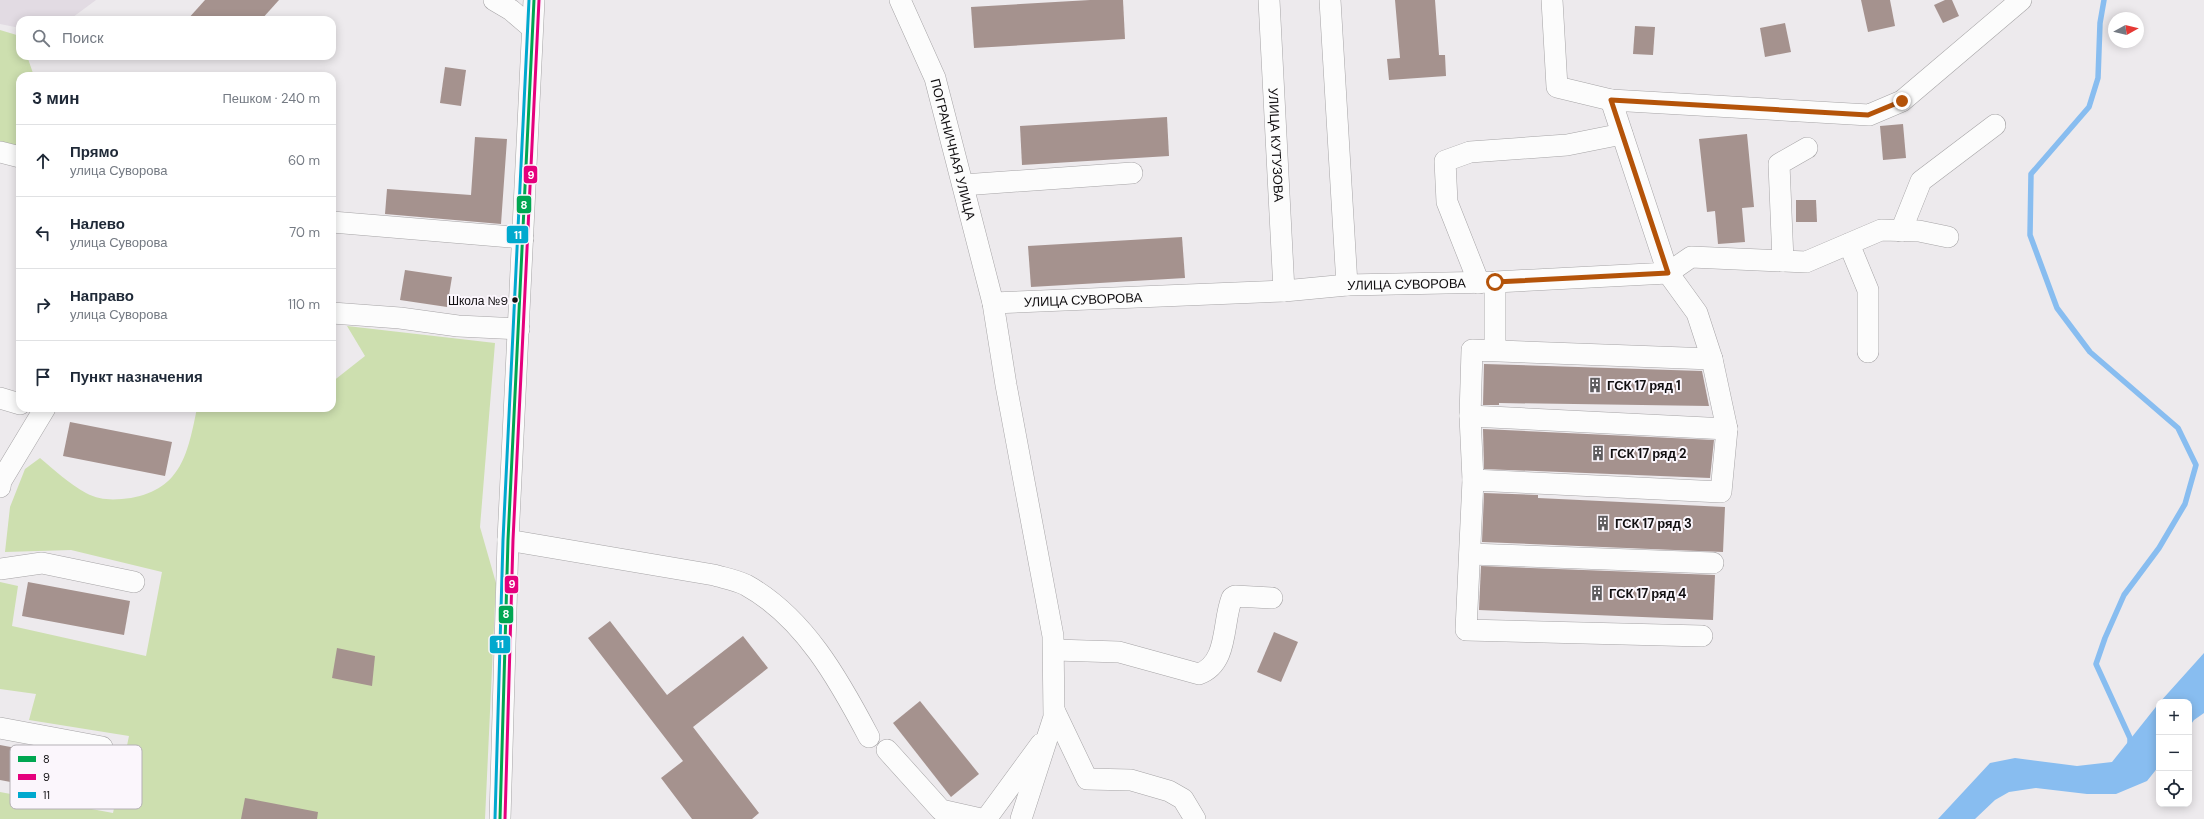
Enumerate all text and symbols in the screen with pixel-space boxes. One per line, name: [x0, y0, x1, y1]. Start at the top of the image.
north arrow: [2108, 12, 2144, 48]
search box: [16, 16, 336, 60]
icon: search: [30, 27, 52, 49]
text: Поиск: [62, 28, 104, 48]
street label: ПОГРАНИЧНАЯ УЛИЦА: [926, 77, 979, 222]
text: 3 мин: [32, 87, 80, 109]
street label: УЛИЦА КУТУЗОВА: [1265, 87, 1287, 203]
text: Пешком · 240 m: [222, 90, 320, 107]
route end: [1893, 92, 1911, 110]
text: Прямо: [70, 142, 119, 162]
icon: ahead: [32, 150, 54, 172]
text: 60 m: [288, 152, 320, 169]
text: улица Суворова: [70, 162, 168, 179]
line badge: 9: [523, 165, 538, 184]
text: 9: [528, 168, 535, 182]
line badge: 8: [516, 195, 532, 214]
text: 8: [521, 198, 528, 212]
text: Налево: [70, 214, 125, 234]
icon: left: [32, 222, 54, 244]
text: 70 m: [289, 224, 320, 241]
line badge: 11: [506, 225, 529, 244]
text: 11: [514, 228, 522, 242]
text: улица Суворова: [70, 234, 168, 251]
route start: [1486, 273, 1504, 291]
street label: УЛИЦА СУВОРОВА: [1347, 275, 1466, 294]
text: Направо: [70, 286, 134, 306]
street label: УЛИЦА СУВОРОВА: [1023, 289, 1143, 311]
place label: Школа №9: [448, 293, 508, 309]
icon: right: [32, 294, 54, 316]
marker: Школа №9: [510, 295, 520, 305]
text: 110 m: [288, 296, 320, 313]
text: улица Суворова: [70, 306, 168, 323]
icon: arrive: [32, 366, 54, 388]
text: Пункт назначения: [70, 367, 203, 387]
building icon: ГСК 17 ряд 1: [1586, 376, 1604, 394]
place label: ГСК 17 ряд 1: [1607, 377, 1681, 394]
building icon: ГСК 17 ряд 2: [1589, 444, 1607, 462]
place label: ГСК 17 ряд 2: [1610, 445, 1687, 462]
building icon: ГСК 17 ряд 3: [1594, 514, 1612, 532]
place label: ГСК 17 ряд 3: [1615, 515, 1692, 532]
line badge: 9: [504, 575, 519, 594]
text: 9: [509, 577, 516, 591]
building icon: ГСК 17 ряд 4: [1588, 584, 1606, 602]
place label: ГСК 17 ряд 4: [1609, 585, 1686, 602]
line badge: 8: [498, 605, 514, 624]
text: 8: [503, 607, 510, 621]
line badge: 11: [489, 635, 511, 654]
text: 11: [496, 637, 504, 651]
map controls: [2156, 699, 2192, 807]
button: +: [2156, 699, 2192, 735]
button: −: [2156, 735, 2192, 771]
legend: [10, 745, 142, 809]
text: 8: [43, 752, 50, 766]
text: 9: [43, 770, 50, 784]
button: locate: [2156, 771, 2192, 807]
text: 11: [43, 788, 50, 802]

